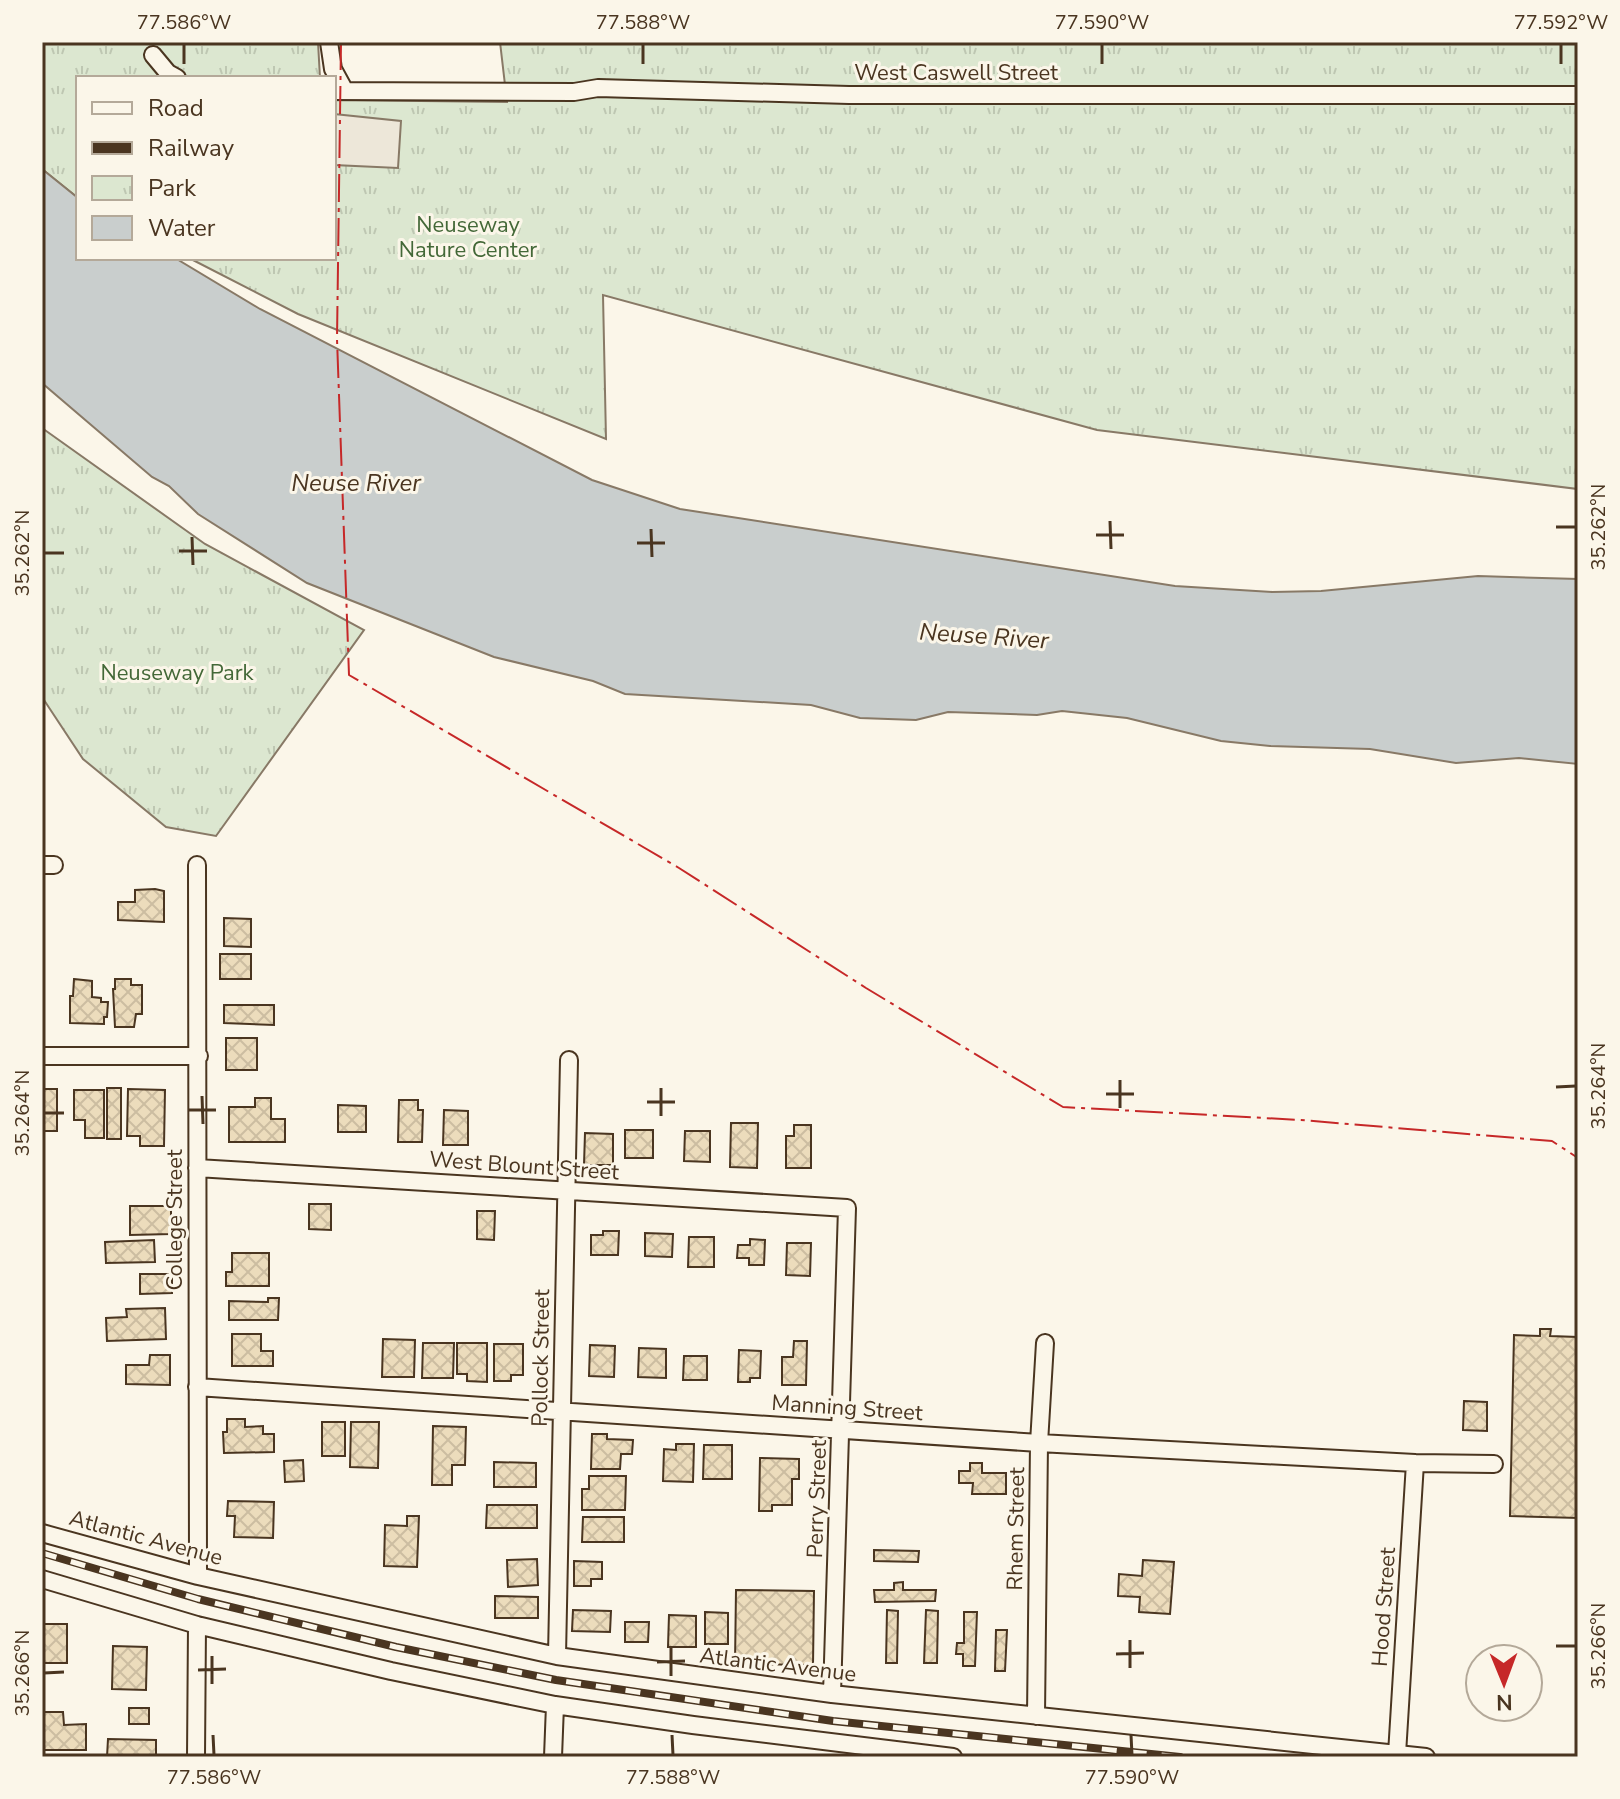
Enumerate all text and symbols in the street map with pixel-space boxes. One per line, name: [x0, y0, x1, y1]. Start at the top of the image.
text: 77.586°W: [137, 9, 231, 36]
text: 77.588°W: [596, 9, 690, 36]
text: 77.590°W: [1055, 9, 1149, 36]
text: 77.592°W: [1514, 9, 1608, 36]
street label: West Caswell Street: [854, 58, 1058, 88]
legend: [76, 76, 336, 260]
text: Road: [148, 92, 204, 124]
text: Railway: [148, 132, 235, 164]
text: Park: [148, 172, 197, 204]
park label: Neuseway Nature Center: [399, 210, 537, 265]
text: Water: [148, 212, 216, 244]
water label: Neuse River: [291, 467, 422, 499]
text: 35.262°N: [1585, 484, 1612, 570]
text: 35.262°N: [9, 510, 36, 596]
water label: Neuse River: [918, 616, 1051, 657]
park label: Neuseway Park: [100, 658, 255, 688]
text: 35.264°N: [1585, 1043, 1612, 1129]
text: 35.264°N: [9, 1070, 36, 1156]
street label: West Blount Street: [428, 1144, 620, 1188]
street label: College Street: [160, 1149, 190, 1291]
street label: Pollock Street: [525, 1289, 557, 1427]
street label: Manning Street: [770, 1388, 924, 1428]
street label: Perry Street: [800, 1439, 834, 1559]
street label: Rhem Street: [1000, 1467, 1032, 1591]
street label: Atlantic Avenue: [66, 1503, 226, 1573]
street label: Hood Street: [1365, 1546, 1403, 1668]
text: 35.266°N: [1585, 1603, 1612, 1689]
text: 35.266°N: [9, 1630, 36, 1716]
street label: Atlantic Avenue: [698, 1641, 858, 1689]
north arrow: [1464, 1643, 1544, 1723]
text: N: [1496, 1687, 1513, 1717]
text: 77.586°W: [167, 1764, 261, 1791]
text: 77.588°W: [626, 1764, 720, 1791]
text: 77.590°W: [1085, 1764, 1179, 1791]

